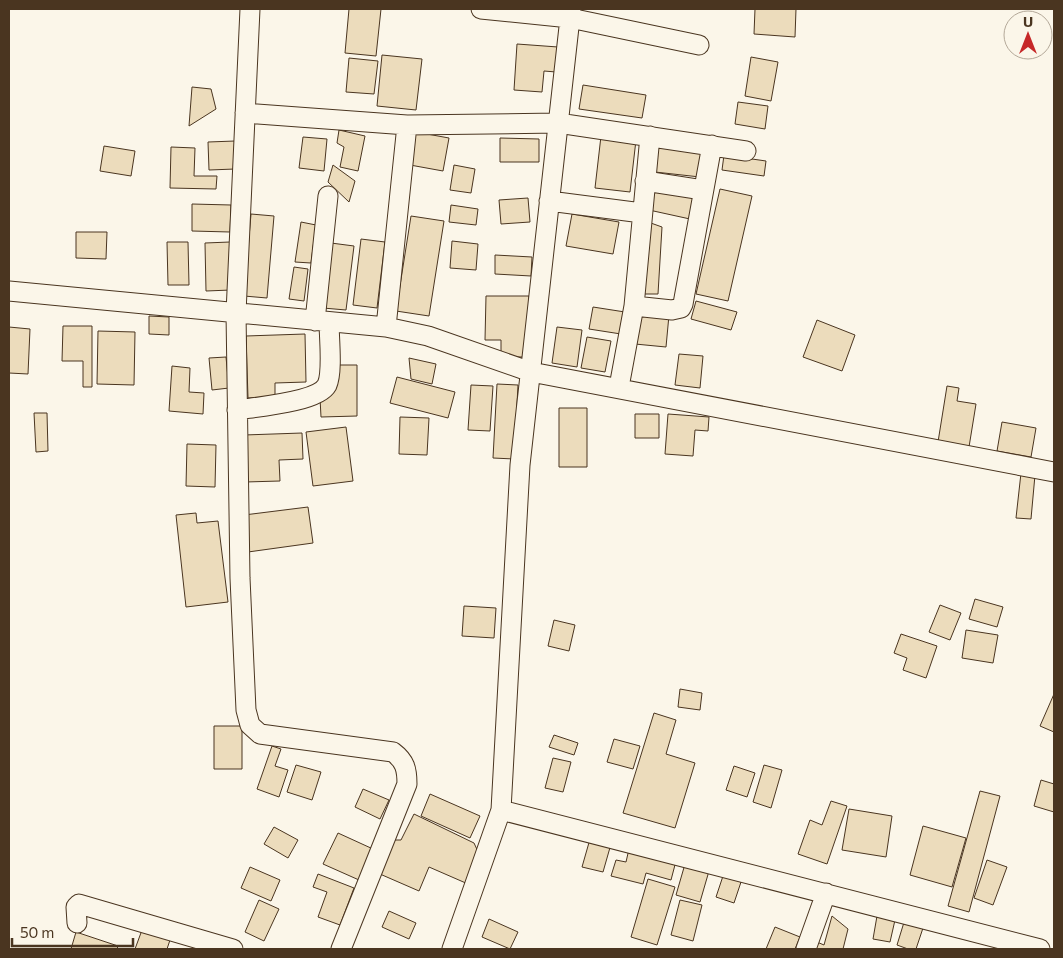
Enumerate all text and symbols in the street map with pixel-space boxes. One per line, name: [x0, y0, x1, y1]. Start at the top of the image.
north arrow: [1003, 10, 1053, 60]
text: U: [1023, 13, 1033, 30]
scale bar: [12, 916, 134, 948]
text: 50 m: [20, 923, 54, 941]

